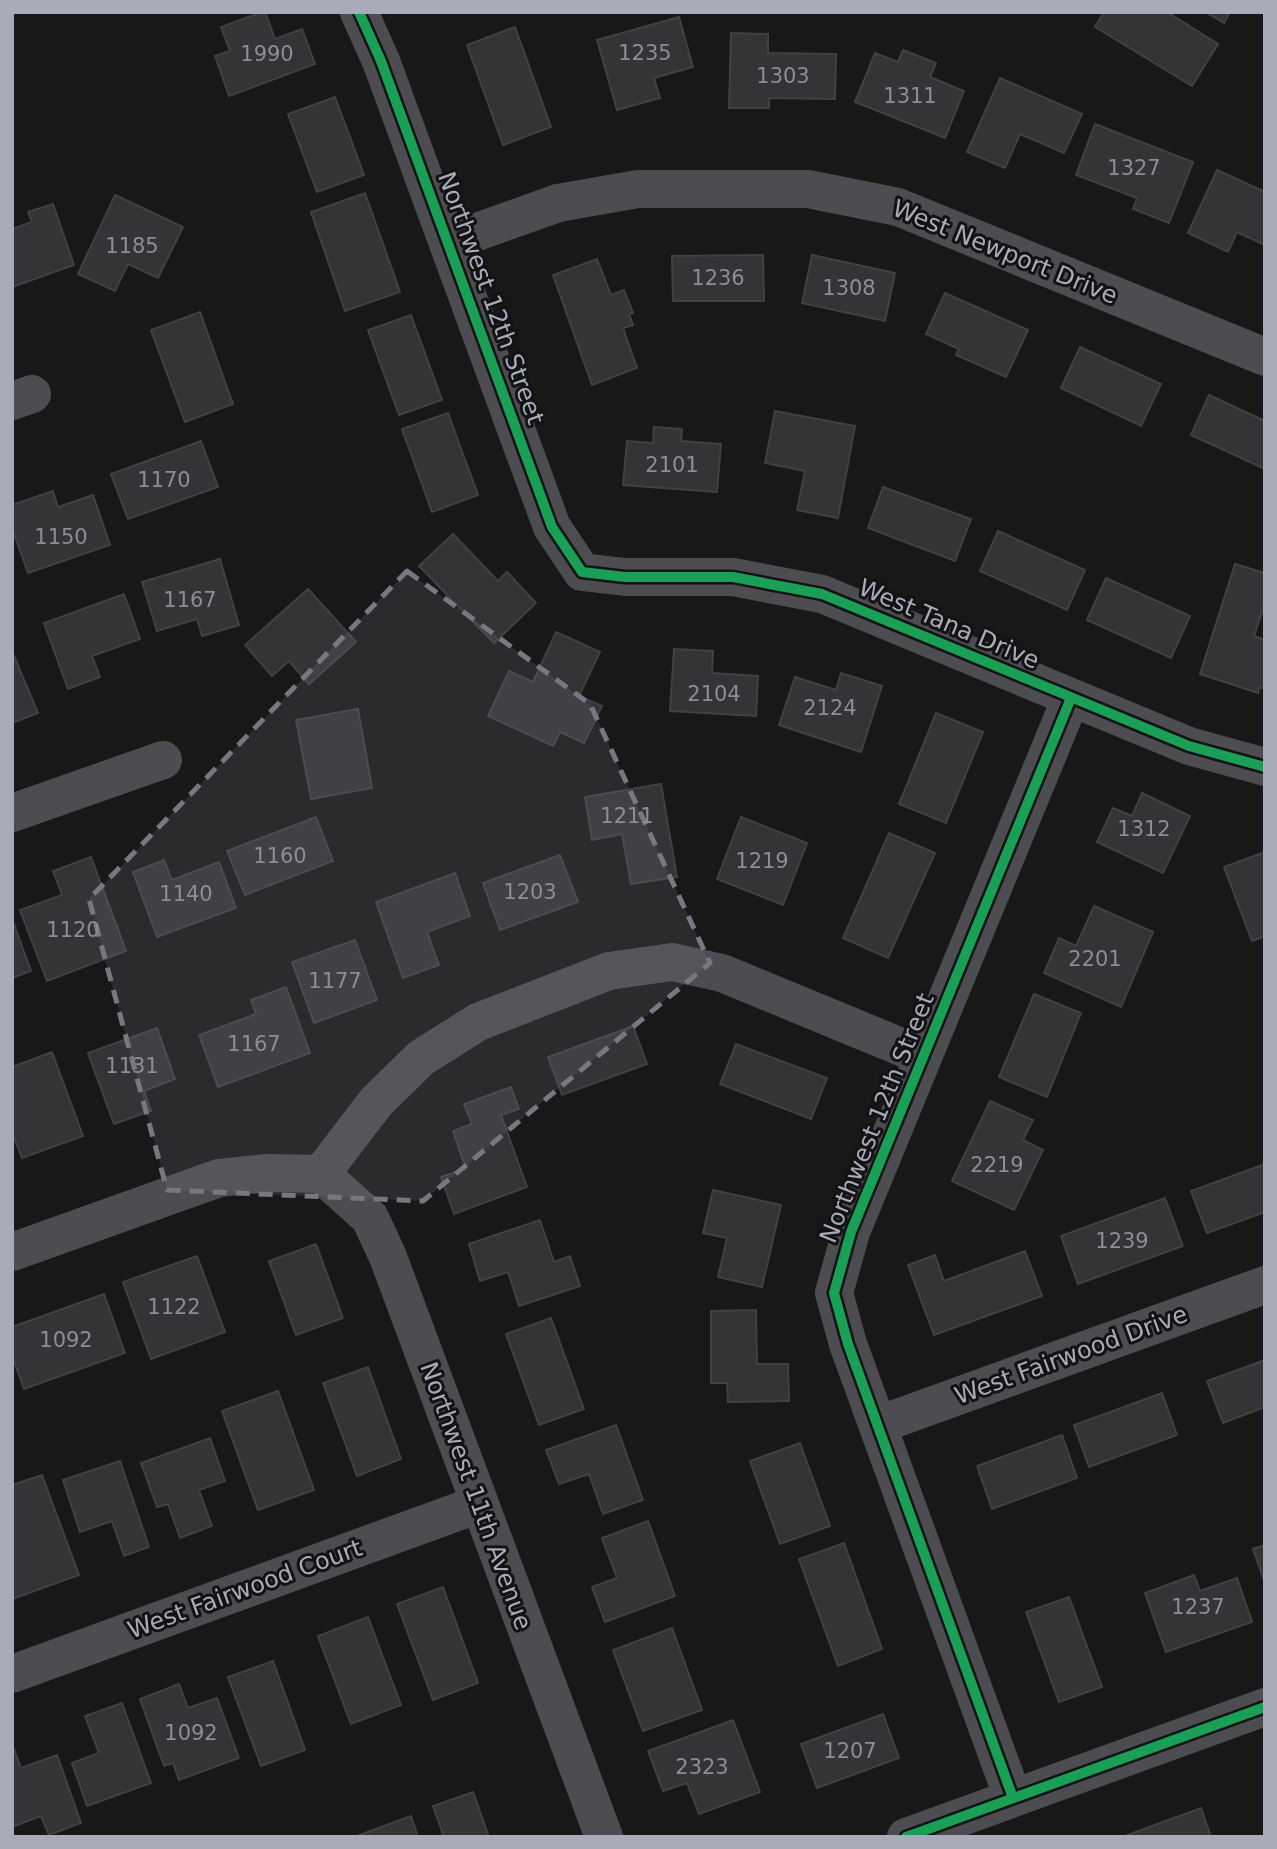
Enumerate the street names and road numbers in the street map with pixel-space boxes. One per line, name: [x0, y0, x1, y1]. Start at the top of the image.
street label: Northwest 12th Street: [432, 168, 550, 428]
street label: West Newport Drive: [889, 194, 1121, 310]
street label: West Tana Drive: [854, 573, 1044, 675]
street label: Northwest 12th Street: [814, 989, 940, 1247]
street label: West Fairwood Drive: [951, 1300, 1191, 1410]
street label: Northwest 11th Avenue: [414, 1358, 538, 1634]
street label: West Fairwood Court: [124, 1534, 366, 1644]

